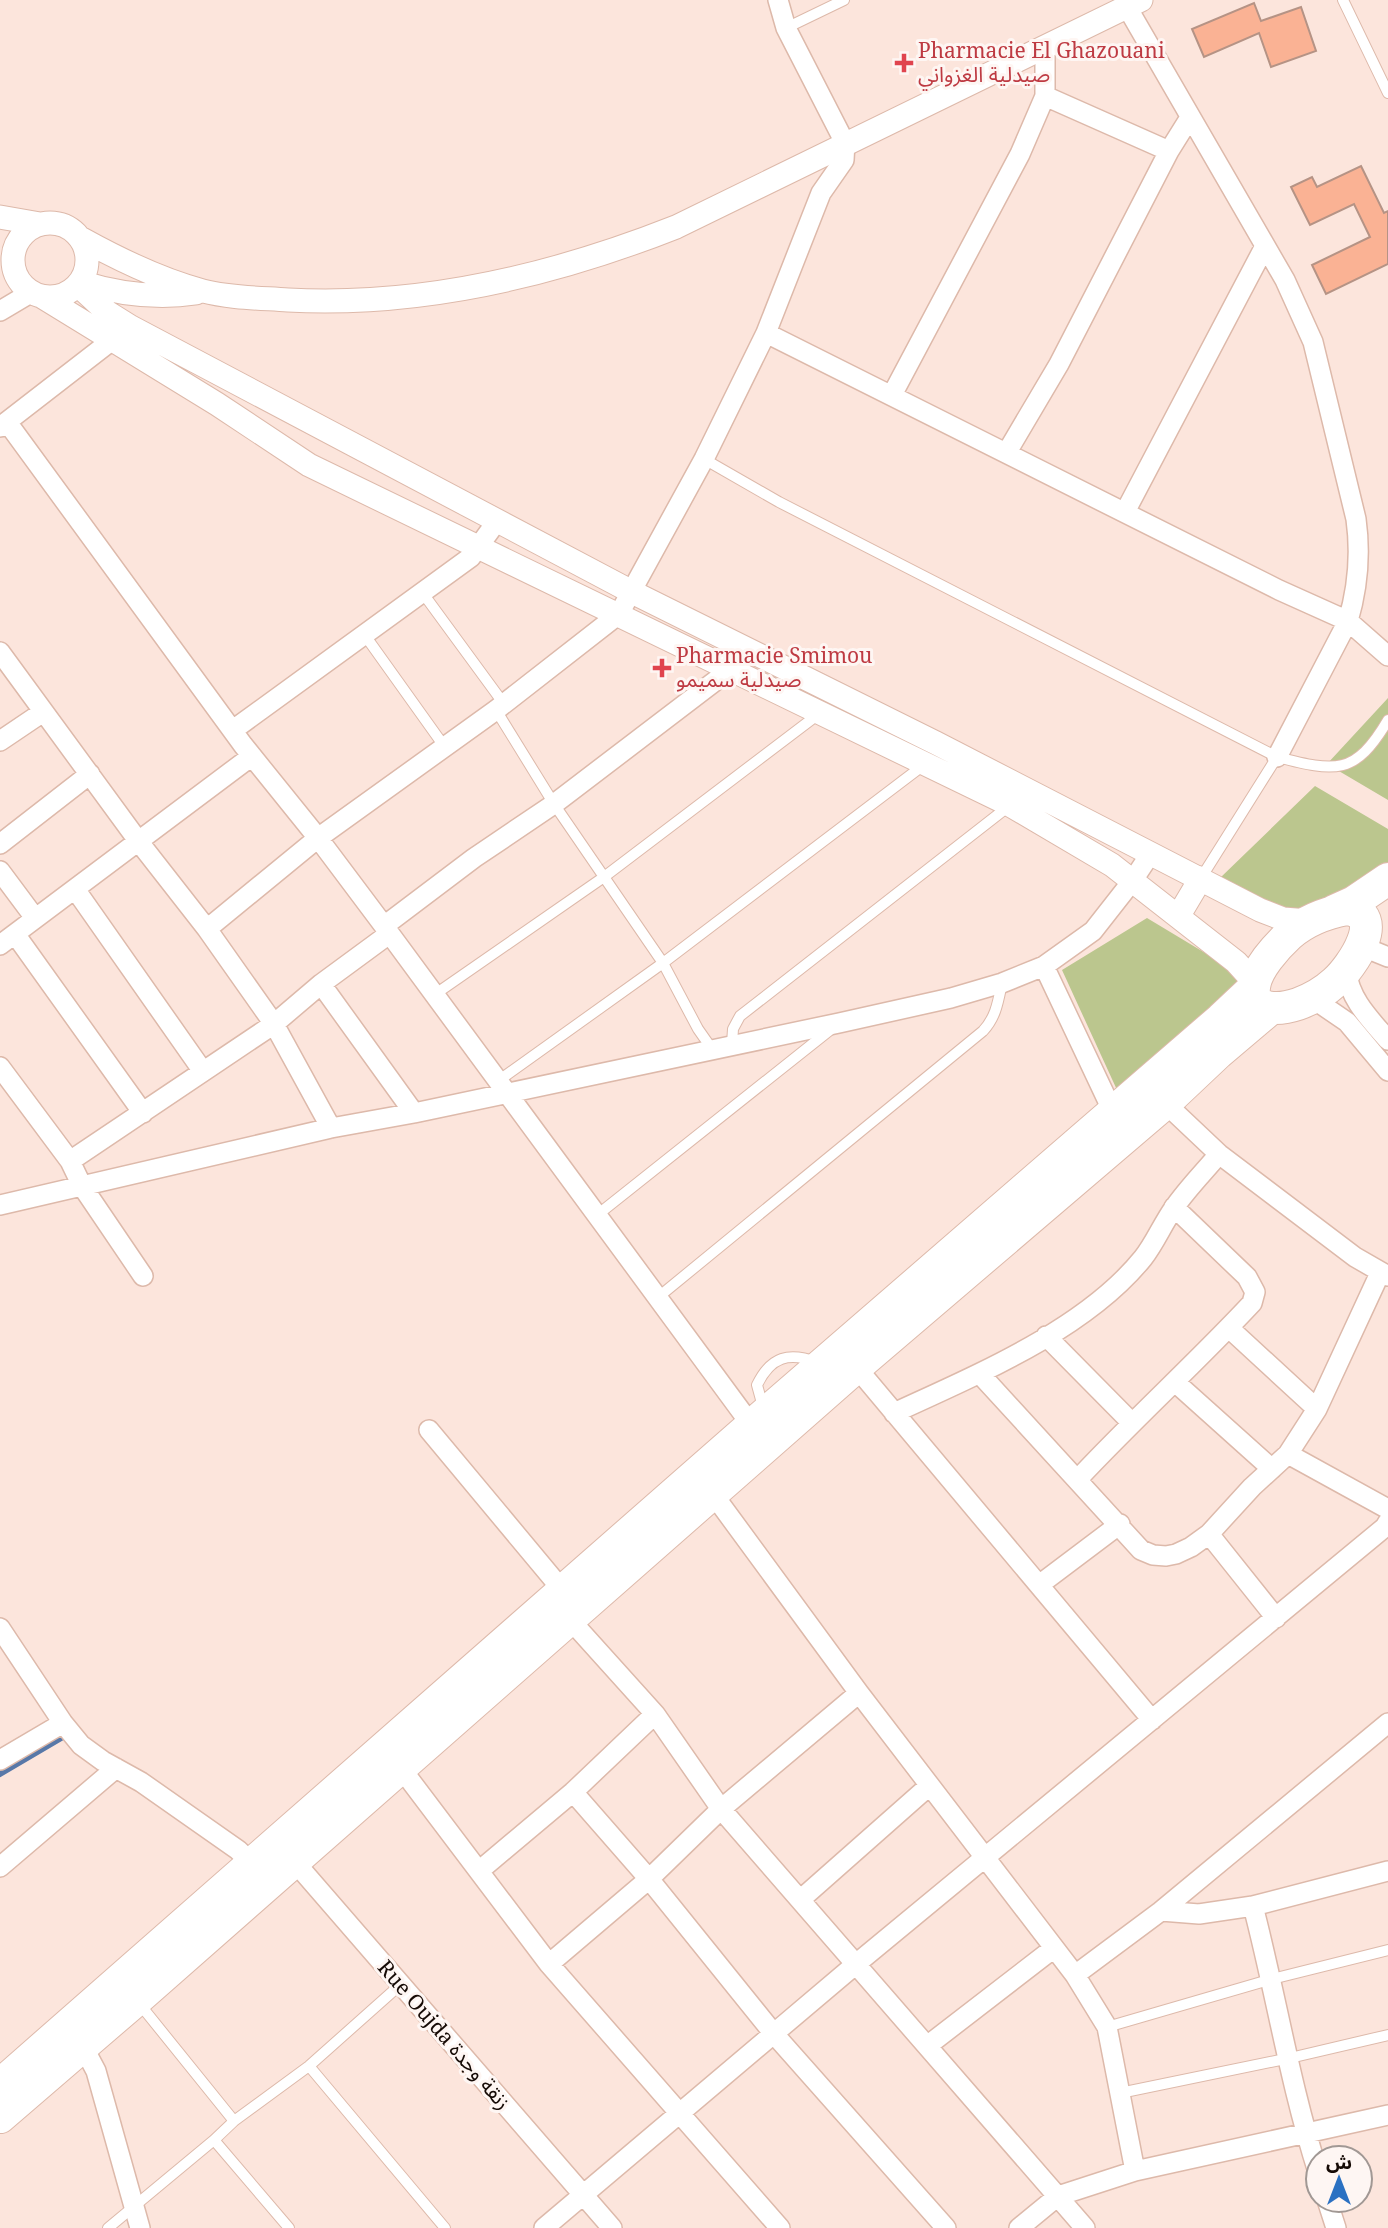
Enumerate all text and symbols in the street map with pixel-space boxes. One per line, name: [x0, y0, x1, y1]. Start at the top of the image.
place label: Pharmacie El Ghazouani صيدلية الغزواني: [918, 36, 1165, 91]
marker: Pharmacie El Ghazouani صيدلية الغزواني: [896, 55, 912, 71]
place label: Pharmacie Smimou صيدلية سميمو: [676, 641, 872, 693]
marker: Pharmacie Smimou صيدلية سميمو: [654, 660, 670, 676]
street label: Rue Oujda زنقة وجدة: [372, 1954, 517, 2115]
north arrow: [1304, 2144, 1374, 2214]
text: ش: [1326, 2149, 1352, 2175]

